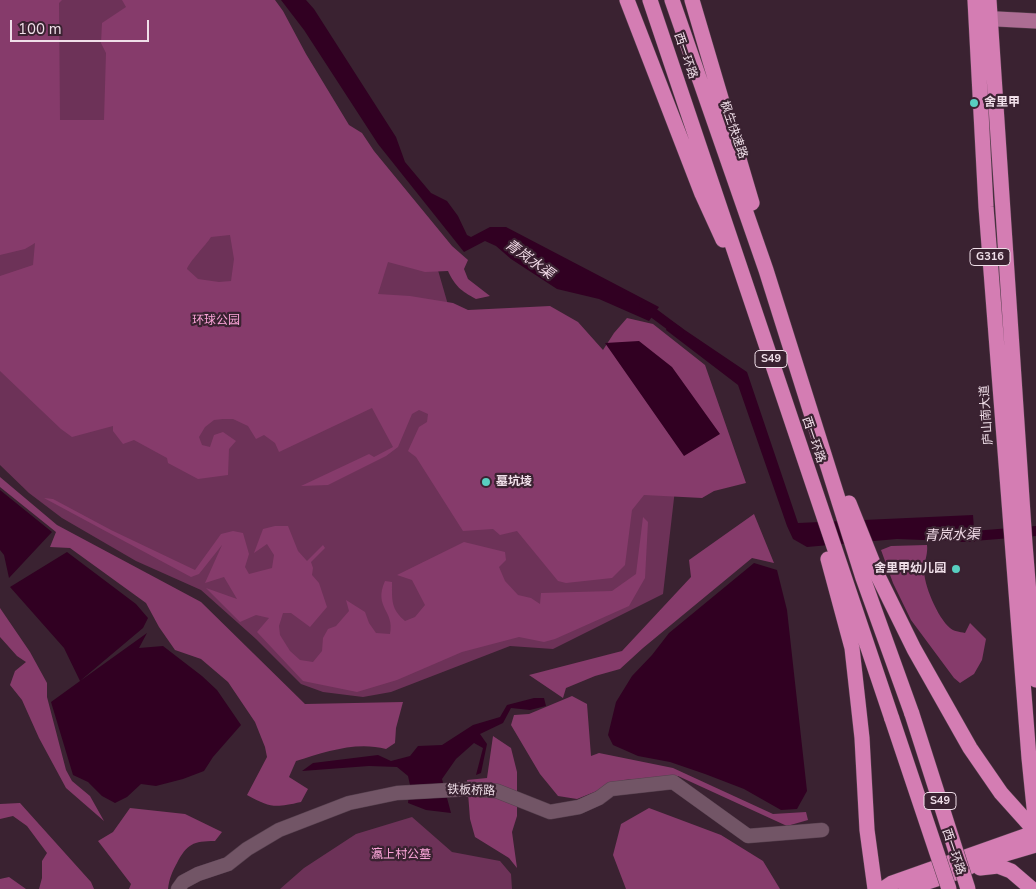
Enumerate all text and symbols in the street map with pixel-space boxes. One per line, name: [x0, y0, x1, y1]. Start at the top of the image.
scale bar: [12, 10, 151, 42]
text: 100 m: [18, 19, 62, 39]
street label: 西一环路: [670, 31, 700, 81]
place label: 舍里甲: [984, 96, 1020, 110]
marker: 舍里甲: [968, 97, 980, 109]
street label: 枫生快速路: [716, 99, 750, 161]
water label: 青岚水渠: [501, 237, 557, 283]
road number: G316: [970, 248, 1010, 266]
park label: 环球公园: [192, 314, 240, 328]
road number: S49: [755, 350, 787, 368]
street label: 庐山南大道: [978, 385, 996, 445]
street label: 西一环路: [798, 415, 828, 465]
place label: 墓坑堎: [496, 475, 532, 489]
marker: 墓坑堎: [480, 476, 492, 488]
water label: 青岚水渠: [924, 527, 980, 545]
place label: 舍里甲幼儿园: [874, 562, 946, 576]
marker: 舍里甲幼儿园: [950, 563, 962, 575]
street label: 铁板桥路: [447, 783, 495, 799]
road number: S49: [924, 792, 956, 809]
street label: 西一环路: [938, 827, 968, 877]
park label: 瀛上村公墓: [371, 848, 431, 862]

